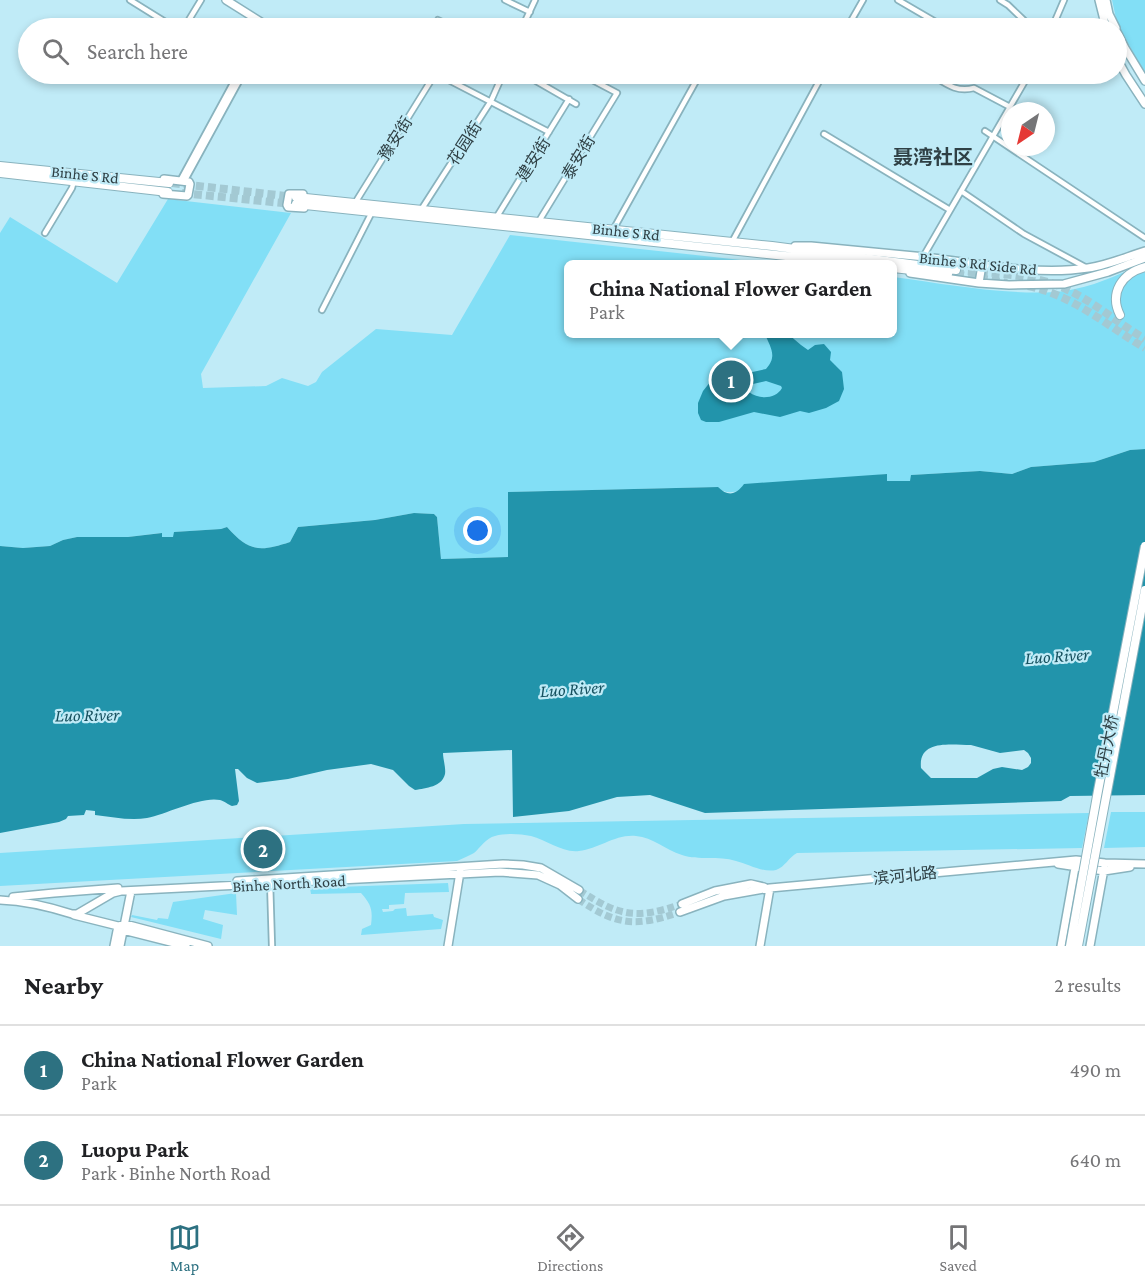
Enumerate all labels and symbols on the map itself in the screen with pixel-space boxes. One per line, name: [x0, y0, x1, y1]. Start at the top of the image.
north arrow: [1001, 102, 1055, 156]
street label: 豫安街: [375, 113, 415, 163]
street label: 花园街: [444, 119, 485, 168]
street label: 泰安街: [559, 132, 598, 182]
street label: 建安街: [513, 134, 553, 184]
district label: 聂湾社区: [893, 146, 973, 168]
street label: Binhe S Rd: [50, 163, 120, 187]
street label: Binhe S Rd: [591, 220, 661, 244]
street label: Binhe S Rd Side Rd: [918, 249, 1038, 278]
pin: 1: [712, 358, 750, 403]
your location: [463, 516, 492, 545]
water label: Luo River: [1024, 644, 1090, 668]
water label: Luo River: [539, 677, 605, 701]
water label: Luo River: [55, 704, 120, 726]
street label: 牡丹大桥: [1092, 713, 1121, 779]
pin: 2: [244, 826, 282, 872]
street label: 滨河北路: [872, 864, 938, 887]
street label: Binhe North Road: [232, 872, 347, 895]

